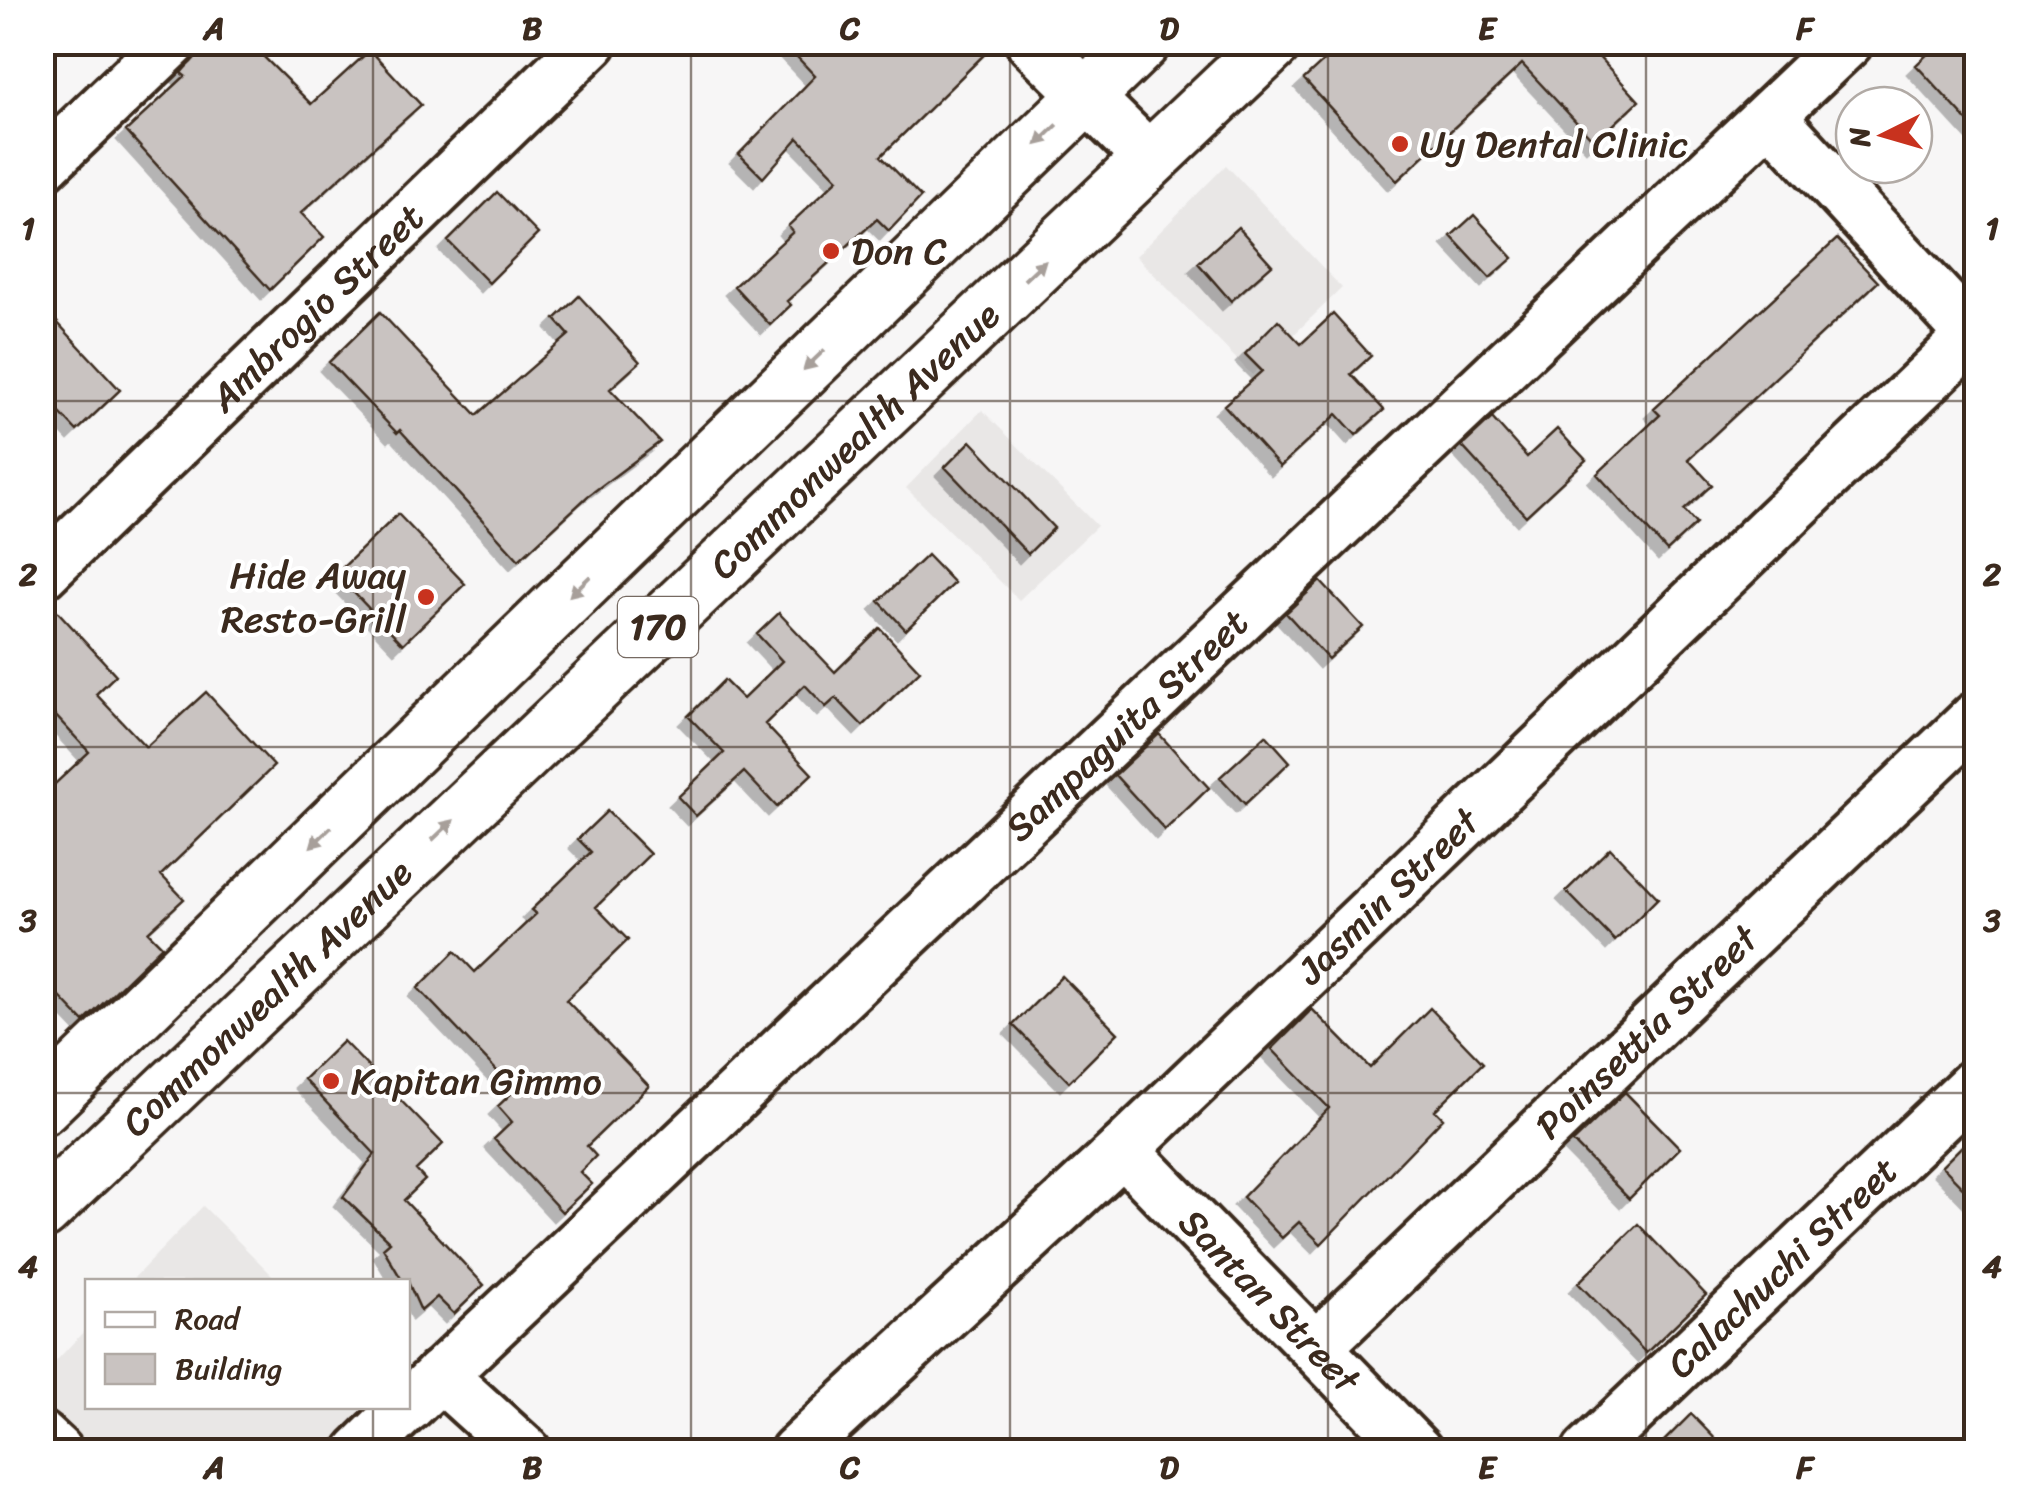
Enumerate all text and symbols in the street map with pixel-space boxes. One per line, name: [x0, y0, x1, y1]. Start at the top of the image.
text: A: [202, 0, 225, 57]
text: B: [522, 0, 542, 57]
text: C: [839, 0, 861, 57]
text: D: [1159, 0, 1179, 57]
text: E: [1478, 0, 1498, 57]
text: F: [1795, 0, 1816, 57]
north arrow: [1834, 85, 1934, 185]
place label: Uy Dental Clinic: [1420, 111, 1688, 178]
one-way arrow: [1036, 122, 1060, 146]
text: N: [1834, 125, 1885, 150]
marker: Uy Dental Clinic: [1389, 133, 1411, 155]
street label: Ambrogio Street: [192, 187, 441, 430]
text: 1: [21, 200, 35, 257]
text: 1: [1985, 200, 1999, 257]
place label: Don C: [851, 218, 947, 285]
marker: Don C: [820, 240, 842, 262]
one-way arrow: [1023, 259, 1047, 282]
street label: Commonwealth Avenue: [693, 285, 1017, 596]
one-way arrow: [802, 348, 826, 372]
place label: Hide Away Resto-Grill: [221, 542, 407, 653]
text: 2: [19, 546, 38, 603]
text: 2: [1983, 546, 2002, 603]
one-way arrow: [568, 574, 592, 598]
marker: Hide Away Resto-Grill: [415, 586, 437, 608]
street label: Sampaguita Street: [989, 592, 1265, 859]
road number: 170: [618, 597, 698, 657]
street label: Jasmin Street: [1279, 790, 1497, 1003]
one-way arrow: [431, 819, 455, 842]
one-way arrow: [309, 825, 333, 848]
street label: Commonwealth Avenue: [105, 842, 429, 1154]
text: 3: [18, 892, 37, 949]
text: 3: [1982, 892, 2001, 949]
street label: Poinsettia Street: [1519, 907, 1776, 1157]
place label: Kapitan Gimmo: [351, 1048, 602, 1115]
marker: Kapitan Gimmo: [320, 1070, 342, 1092]
street label: Calachuchi Street: [1651, 1140, 1915, 1396]
street label: Santan Street: [1162, 1192, 1378, 1411]
text: 4: [18, 1238, 38, 1295]
text: 4: [1982, 1238, 2002, 1295]
legend: [85, 1279, 410, 1409]
text: Road: [175, 1292, 242, 1346]
text: Building: [175, 1342, 282, 1396]
text: A: [202, 1439, 225, 1494]
text: B: [522, 1439, 542, 1494]
text: C: [839, 1439, 861, 1494]
text: D: [1159, 1439, 1179, 1494]
text: E: [1478, 1439, 1498, 1494]
text: F: [1795, 1439, 1816, 1494]

